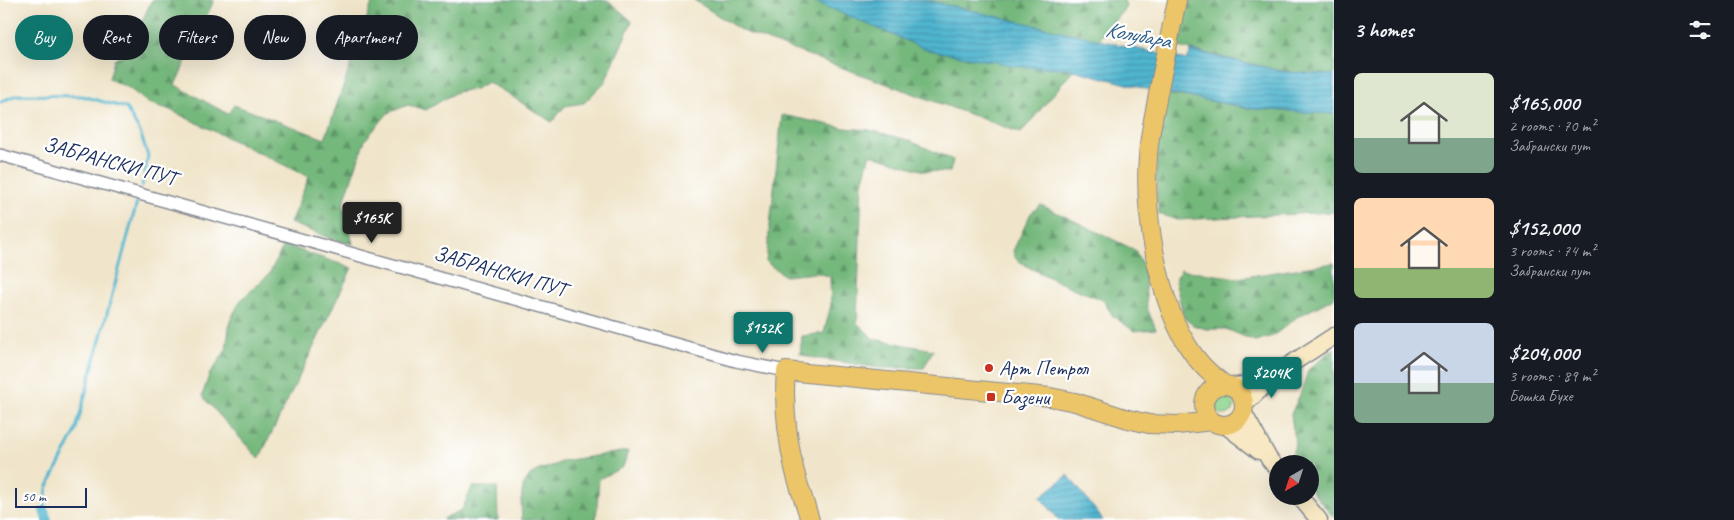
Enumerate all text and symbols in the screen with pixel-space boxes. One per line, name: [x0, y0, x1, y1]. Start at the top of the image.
chip: Buy: [15, 15, 73, 60]
chip: Rent: [83, 15, 149, 60]
chip: Filters: [159, 15, 234, 60]
chip: New: [244, 15, 306, 60]
chip: Apartment: [316, 15, 418, 60]
water label: Колубара: [1103, 15, 1175, 55]
icon: filters: [1686, 16, 1714, 44]
text: 3 homes: [1354, 17, 1413, 43]
text: $165,000: [1509, 90, 1579, 116]
icon: home: [1394, 93, 1454, 153]
text: 2 rooms · 70 m²: [1509, 116, 1595, 136]
street label: ЗАБРАНСКИ ПУТ: [41, 131, 184, 193]
text: Забрански пут: [1509, 136, 1589, 156]
pin: $165K: [337, 202, 407, 244]
text: $165K: [353, 208, 391, 228]
text: $152,000: [1509, 215, 1579, 241]
icon: home: [1394, 218, 1454, 278]
street label: ЗАБРАНСКИ ПУТ: [431, 240, 574, 304]
text: 3 rooms · 74 m²: [1509, 241, 1595, 261]
text: Забрански пут: [1509, 261, 1589, 281]
pin: $152K: [728, 312, 798, 354]
text: $152K: [745, 318, 781, 338]
text: $204,000: [1509, 340, 1579, 366]
icon: home: [1394, 343, 1454, 403]
place label: Арт Петрол: [999, 355, 1090, 381]
pin: $204K: [1237, 356, 1307, 399]
marker: Арт Петрол: [983, 362, 995, 374]
text: $204K: [1254, 363, 1290, 383]
text: 3 rooms · 89 m²: [1509, 366, 1595, 386]
place label: Базени: [1001, 384, 1052, 411]
text: Бошка Бухе: [1509, 386, 1573, 406]
marker: Базени: [985, 391, 997, 403]
north arrow: [1269, 455, 1319, 505]
map controls: [1269, 455, 1319, 505]
scale bar: [15, 485, 88, 508]
text: 50 m: [22, 488, 46, 505]

